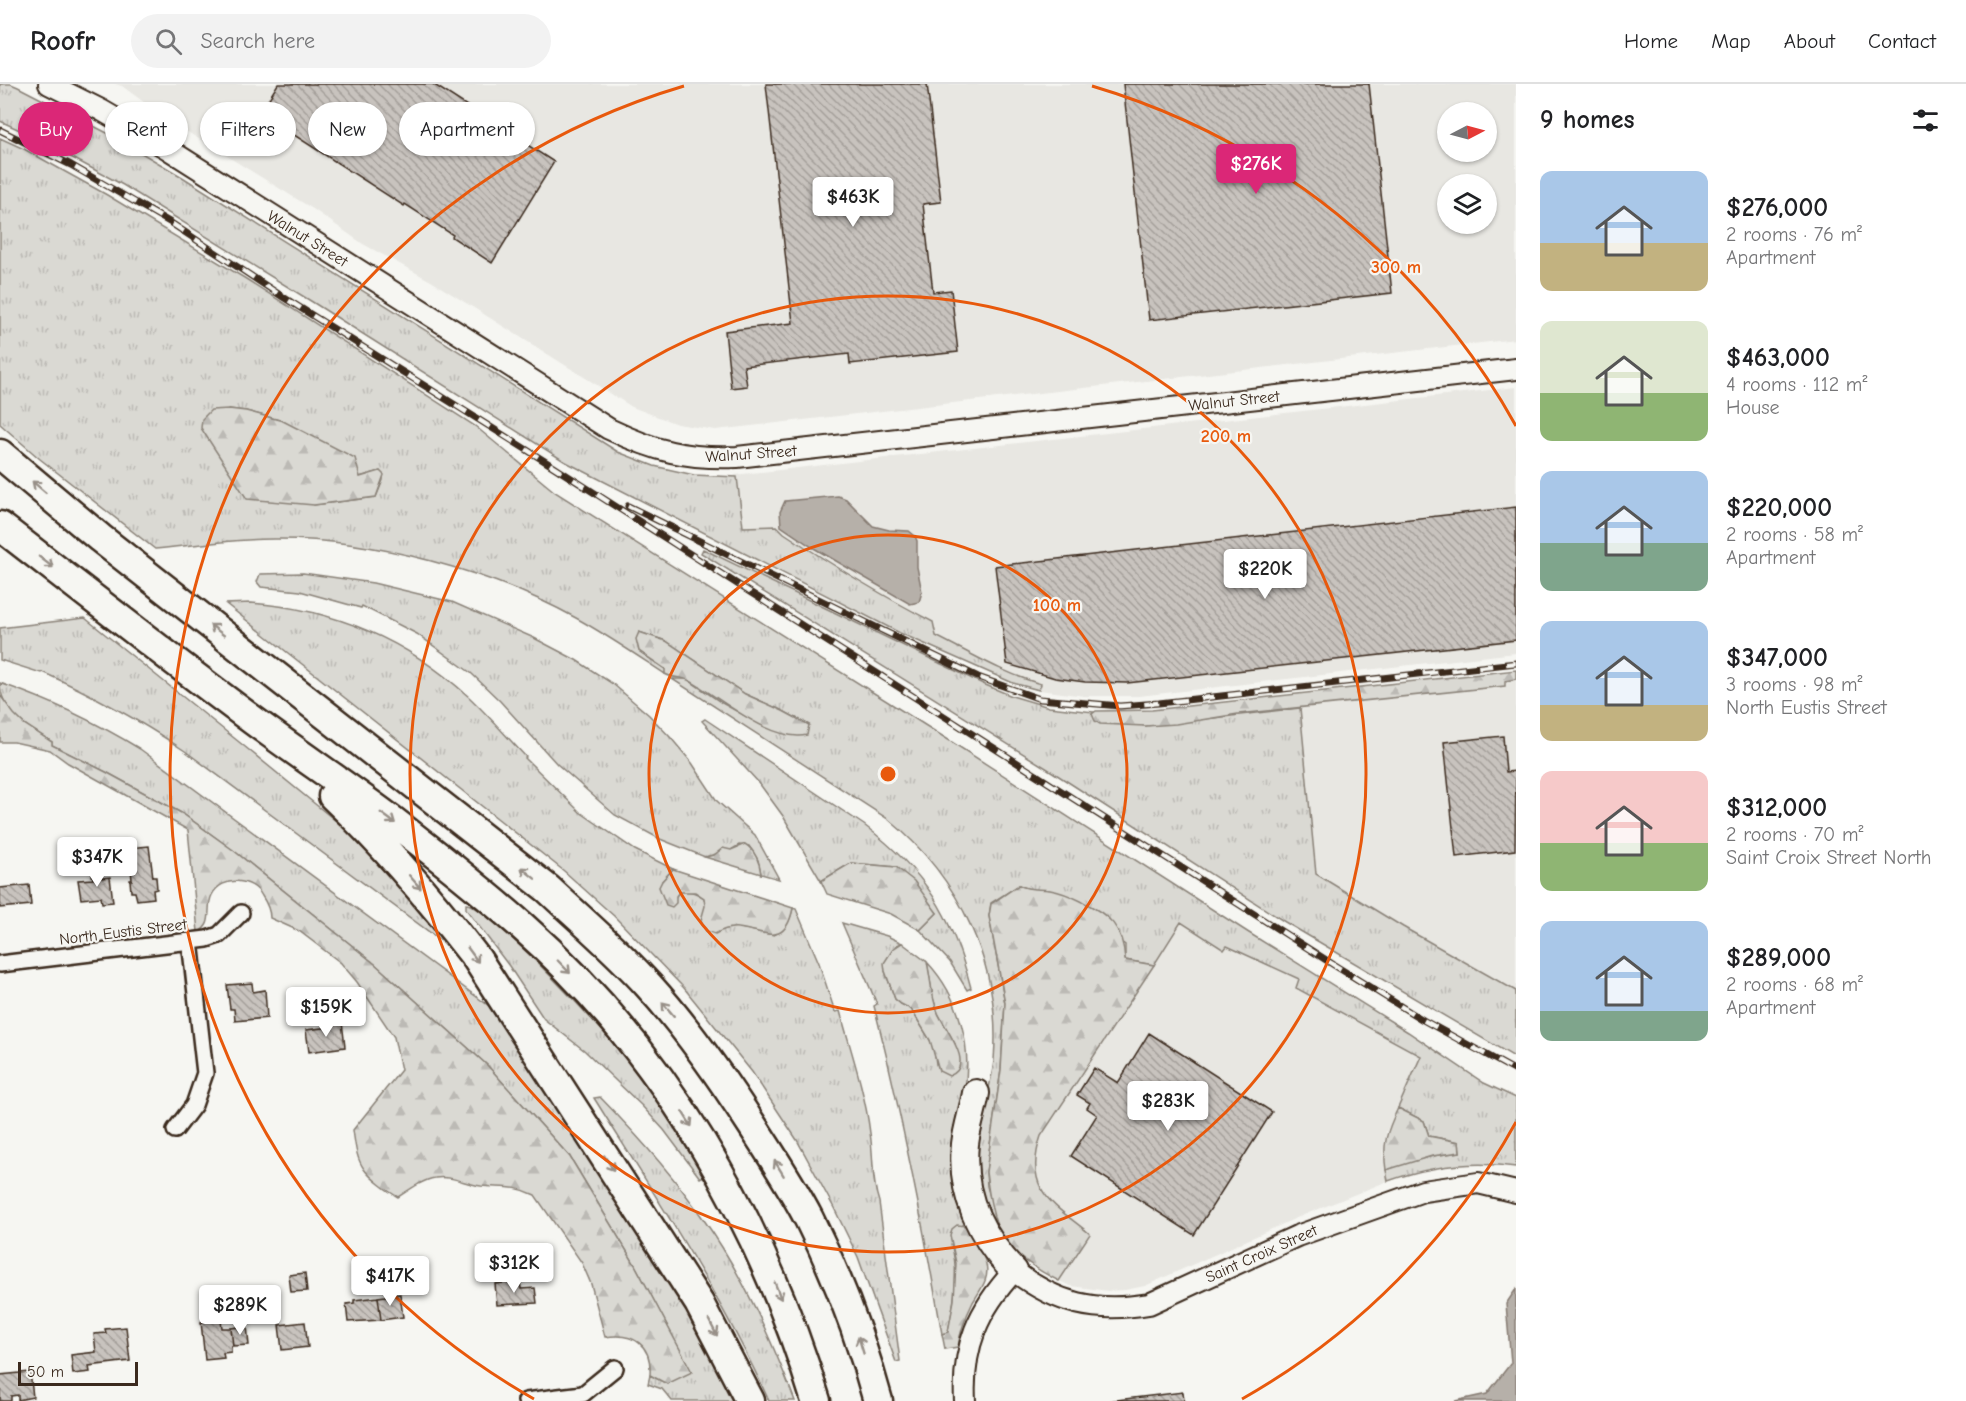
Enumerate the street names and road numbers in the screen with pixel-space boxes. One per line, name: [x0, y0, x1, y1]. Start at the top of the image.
street label: Walnut Street: [264, 207, 351, 271]
street label: Walnut Street: [1188, 387, 1281, 415]
street label: Walnut Street: [705, 442, 798, 466]
street label: North Eustis Street: [58, 915, 188, 949]
street label: Saint Croix Street: [1203, 1221, 1320, 1287]

